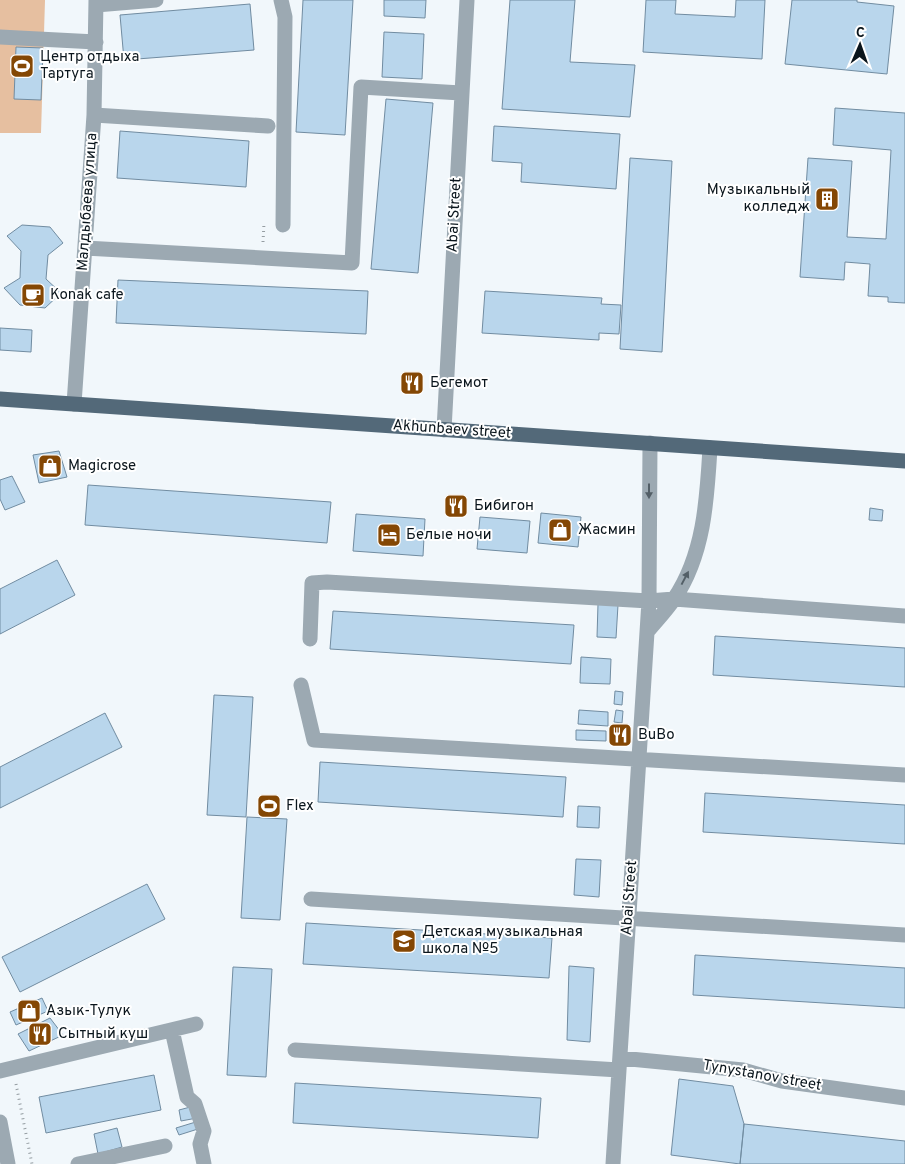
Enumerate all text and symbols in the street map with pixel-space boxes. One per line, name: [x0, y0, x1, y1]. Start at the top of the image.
north arrow: [835, 20, 885, 70]
text: С: [856, 25, 865, 42]
place label: Центр отдыха Тартуга: [40, 48, 139, 84]
sports icon: Центр отдыха Тартуга: [9, 53, 35, 79]
street label: Малдыбаева улица: [74, 132, 102, 272]
street label: Abai Street: [444, 177, 466, 253]
place label: Музыкальный колледж: [707, 181, 810, 217]
building icon: Музыкальный колледж: [814, 186, 840, 212]
cafe icon: Konak cafe: [20, 282, 46, 308]
place label: Konak cafe: [50, 286, 124, 305]
restaurant icon: Бегемот: [399, 370, 425, 396]
place label: Бегемот: [430, 374, 488, 393]
street label: Akhunbaev street: [392, 416, 512, 444]
shop icon: Magicrose: [37, 453, 63, 479]
place label: Magicrose: [68, 457, 136, 476]
one-way arrow: [645, 484, 653, 500]
restaurant icon: Бибигон: [443, 493, 469, 519]
place label: Бибигон: [474, 497, 534, 516]
shop icon: Жасмин: [547, 517, 573, 543]
place label: Жасмин: [578, 521, 636, 540]
hotel icon: Белые ночи: [376, 522, 402, 548]
place label: Белые ночи: [406, 526, 492, 545]
one-way arrow: [681, 571, 690, 585]
restaurant icon: BuBo: [607, 722, 633, 748]
place label: BuBo: [638, 726, 675, 745]
sports icon: Flex: [256, 793, 282, 819]
place label: Flex: [286, 797, 314, 816]
street label: Abai Street: [618, 860, 642, 936]
place label: Детская музыкальная школа №5: [422, 923, 583, 959]
school or university icon: Детская музыкальная школа №5: [391, 928, 417, 954]
shop icon: Азык-Тулук: [16, 998, 42, 1024]
place label: Азык-Тулук: [46, 1002, 131, 1021]
restaurant icon: Сытный куш: [27, 1021, 53, 1047]
place label: Сытный куш: [58, 1025, 148, 1044]
street label: Tynystanov street: [701, 1056, 823, 1096]

